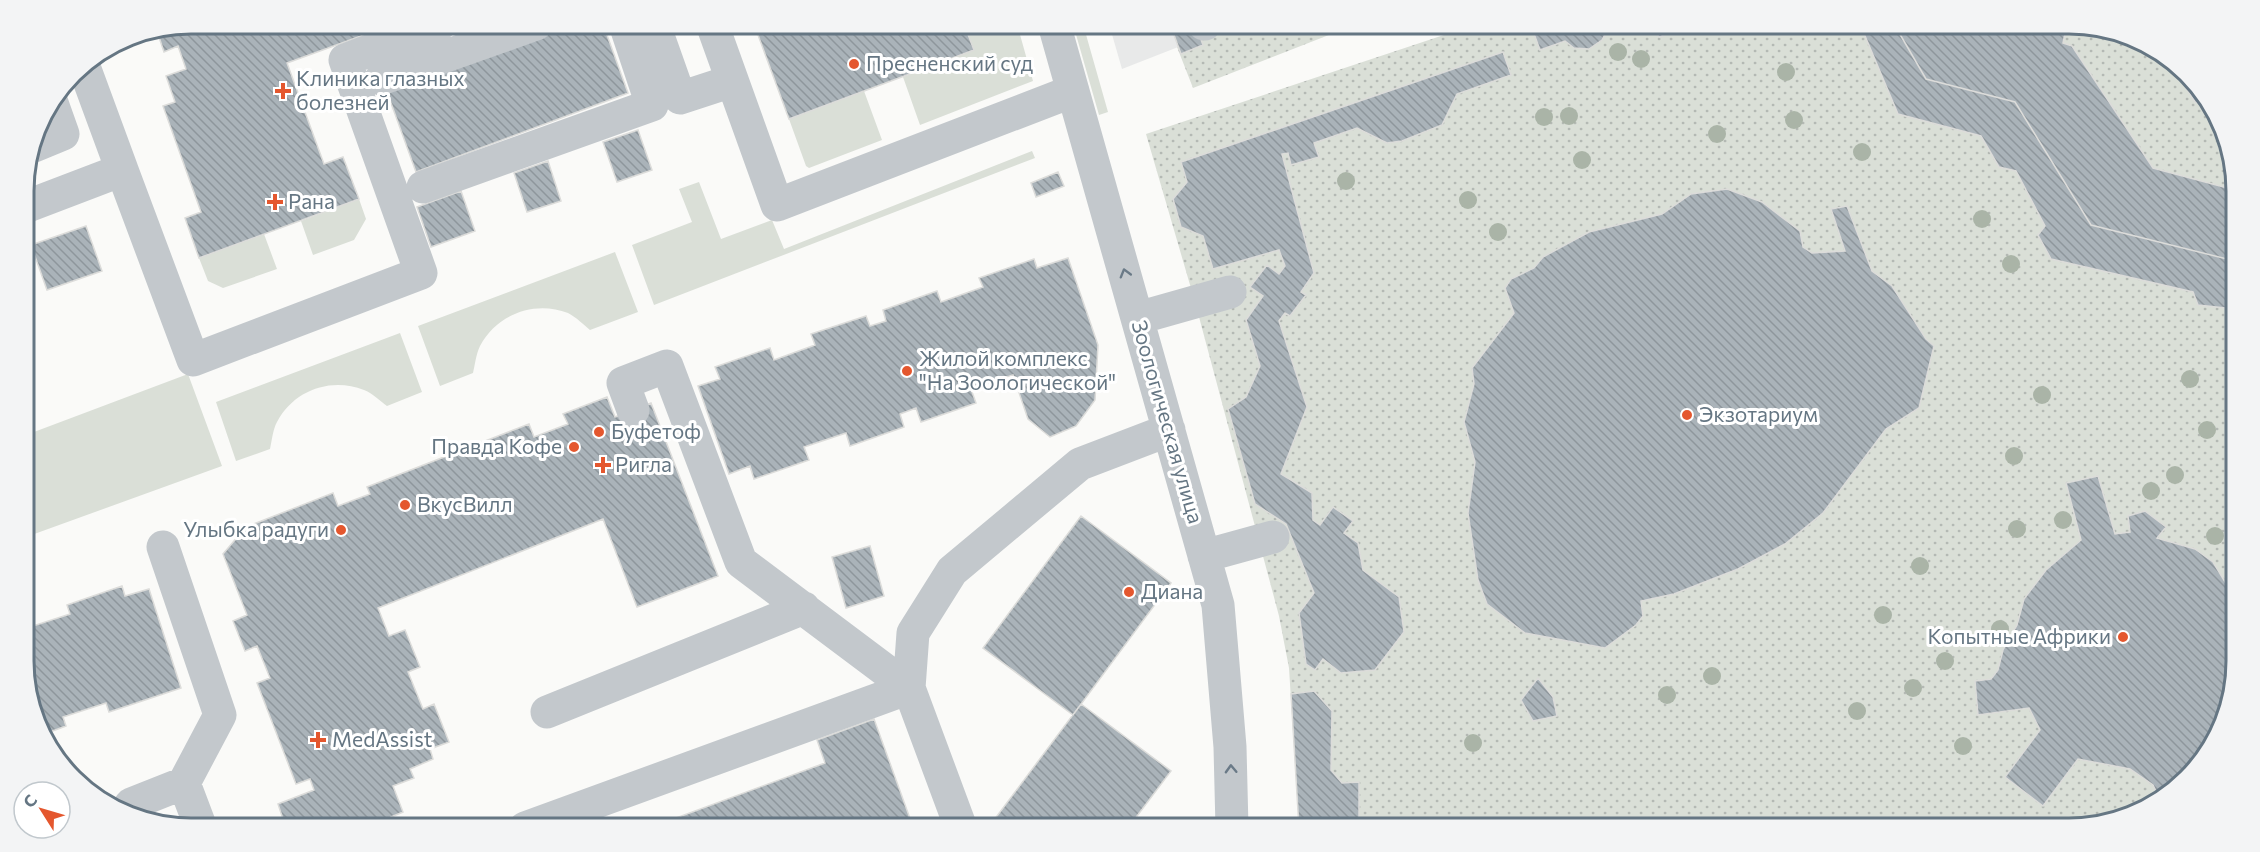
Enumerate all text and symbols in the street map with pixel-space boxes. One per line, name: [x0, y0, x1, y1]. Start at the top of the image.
place label: Пресненский суд: [866, 50, 1033, 75]
marker: Пресненский суд: [847, 57, 861, 71]
place label: Клиника глазных болезней: [296, 65, 465, 114]
marker: Клиника глазных болезней: [274, 82, 292, 100]
place label: Рана: [288, 188, 335, 213]
marker: Рана: [266, 193, 284, 211]
one-way arrow: [1120, 268, 1132, 279]
street label: Зоологическая улица: [1127, 317, 1209, 526]
place label: Жилой комплекс "На Зоологической": [919, 345, 1116, 394]
marker: Жилой комплекс "На Зоологической": [900, 364, 914, 378]
place label: Экзотариум: [1699, 401, 1818, 426]
marker: Экзотариум: [1680, 408, 1694, 422]
place label: Буфетоф: [611, 418, 701, 443]
marker: Буфетоф: [592, 425, 606, 439]
place label: Правда Кофе: [431, 433, 562, 458]
marker: Правда Кофе: [567, 440, 581, 454]
place label: Ригла: [615, 451, 672, 476]
marker: Ригла: [596, 458, 610, 472]
place label: ВкусВилл: [417, 491, 513, 516]
marker: ВкусВилл: [398, 498, 412, 512]
place label: Улыбка радуги: [183, 516, 329, 541]
marker: Улыбка радуги: [334, 523, 348, 537]
place label: Диана: [1141, 578, 1203, 603]
marker: Диана: [1122, 585, 1136, 599]
place label: Копытные Африки: [1928, 623, 2111, 648]
marker: Копытные Африки: [2116, 630, 2130, 644]
place label: MedAssist: [332, 726, 432, 751]
marker: MedAssist: [309, 731, 327, 749]
one-way arrow: [1224, 765, 1237, 774]
north arrow: [12, 780, 72, 840]
text: С: [19, 791, 41, 811]

